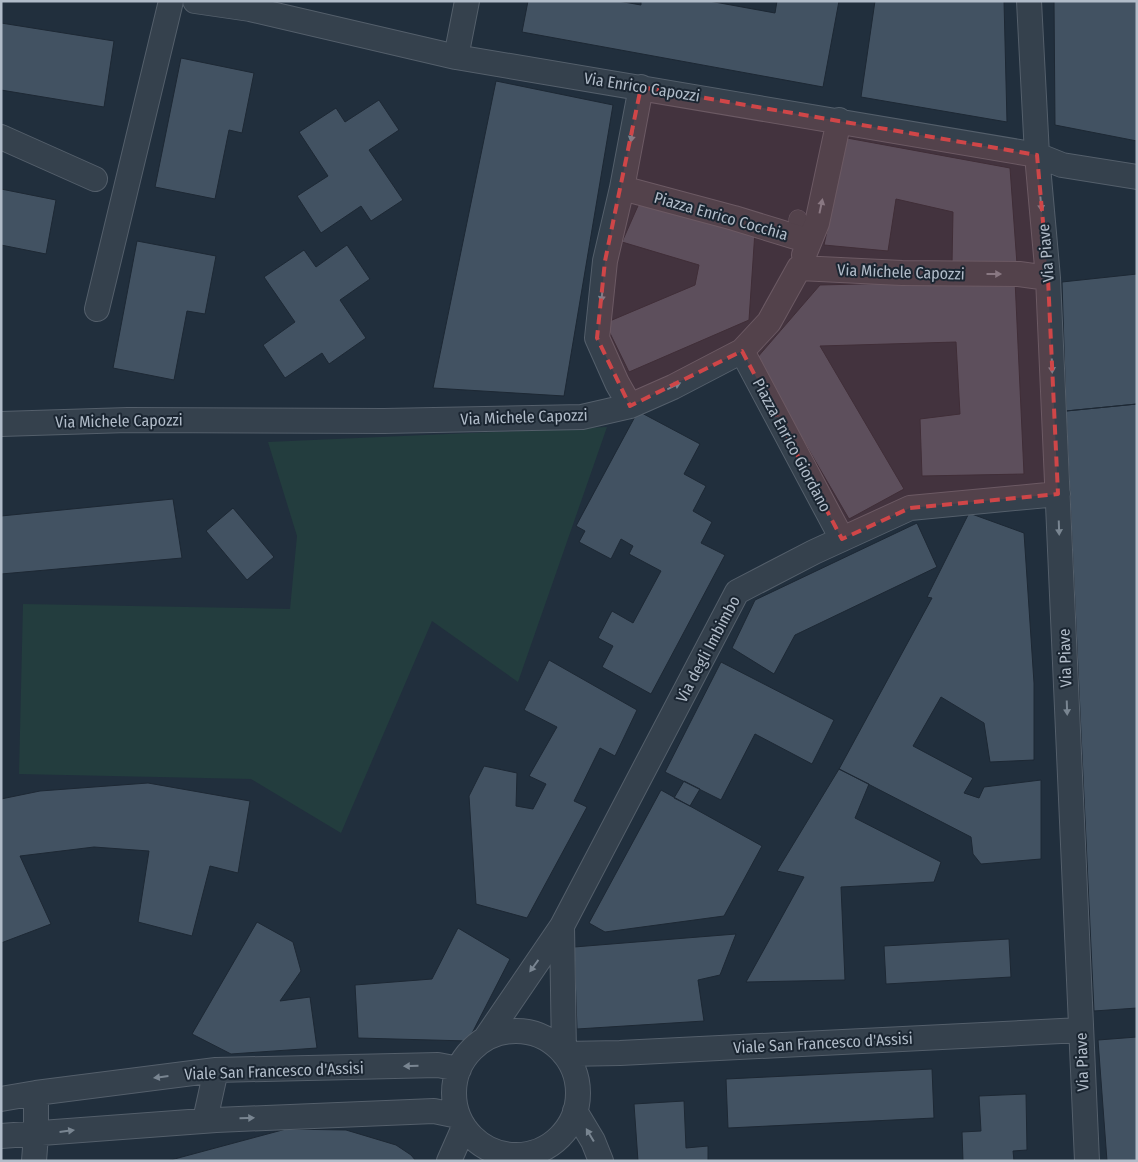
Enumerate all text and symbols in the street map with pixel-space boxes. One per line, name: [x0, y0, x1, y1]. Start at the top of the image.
street label: Via Enrico Capozzi: [583, 68, 701, 106]
one-way arrow: [628, 127, 636, 143]
street label: Piazza Enrico Cocchia: [652, 188, 790, 244]
one-way arrow: [1037, 196, 1045, 212]
one-way arrow: [817, 198, 825, 213]
street label: Via Piave: [1034, 223, 1058, 283]
street label: Via Michele Capozzi: [837, 260, 965, 284]
one-way arrow: [986, 270, 1002, 278]
one-way arrow: [598, 287, 606, 303]
one-way arrow: [1049, 358, 1057, 374]
street label: Piazza Enrico Giordano: [749, 375, 835, 515]
one-way arrow: [667, 382, 681, 390]
street label: Via Michele Capozzi: [460, 405, 588, 429]
street label: Via Michele Capozzi: [55, 410, 183, 432]
one-way arrow: [1056, 520, 1064, 536]
street label: Via degli Imbimbo: [672, 592, 744, 706]
street label: Via Piave: [1054, 628, 1076, 688]
one-way arrow: [1063, 700, 1071, 716]
one-way arrow: [529, 959, 539, 973]
street label: Viale San Francesco d'Assisi: [733, 1029, 913, 1057]
street label: Via Piave: [1071, 1032, 1093, 1092]
street label: Viale San Francesco d'Assisi: [184, 1058, 364, 1084]
one-way arrow: [402, 1062, 418, 1070]
one-way arrow: [153, 1073, 169, 1081]
one-way arrow: [239, 1114, 255, 1122]
one-way arrow: [60, 1127, 76, 1135]
one-way arrow: [585, 1129, 594, 1142]

